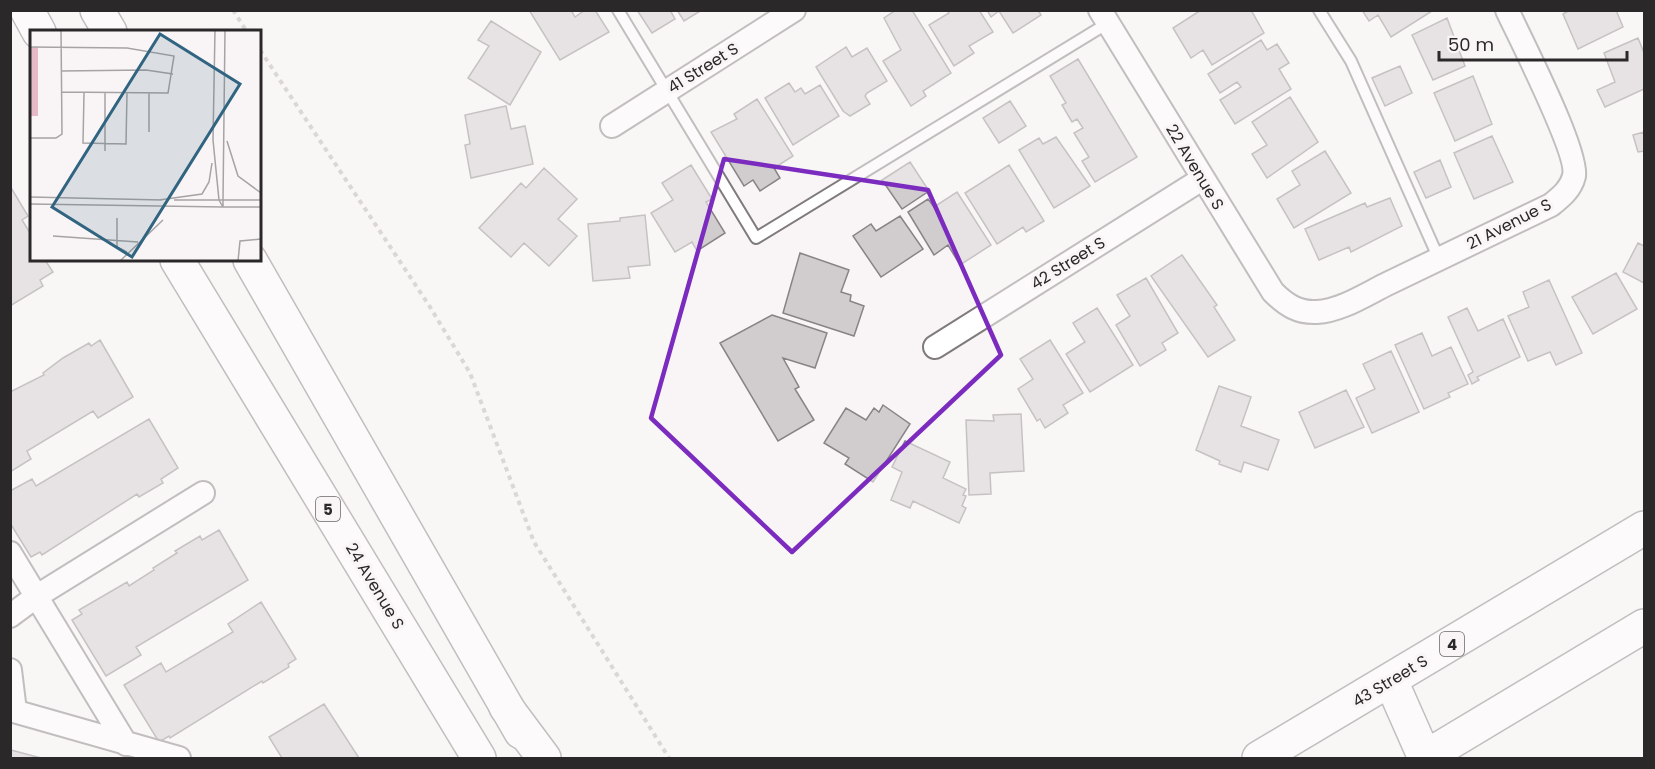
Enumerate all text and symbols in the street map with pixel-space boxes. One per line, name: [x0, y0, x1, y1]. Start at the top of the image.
scale bar: [1439, 24, 1626, 62]
inset map: [30, 30, 261, 261]
text: 50 m: [1448, 32, 1494, 57]
street label: 41 Street S: [663, 37, 743, 99]
street label: 22 Avenue S: [1160, 120, 1230, 214]
street label: 21 Avenue S: [1463, 193, 1555, 255]
street label: 42 Street S: [1026, 231, 1110, 295]
road number: 5: [316, 497, 340, 521]
street label: 24 Avenue S: [340, 538, 410, 634]
road number: 4: [1440, 632, 1464, 656]
street label: 43 Street S: [1348, 649, 1432, 713]

